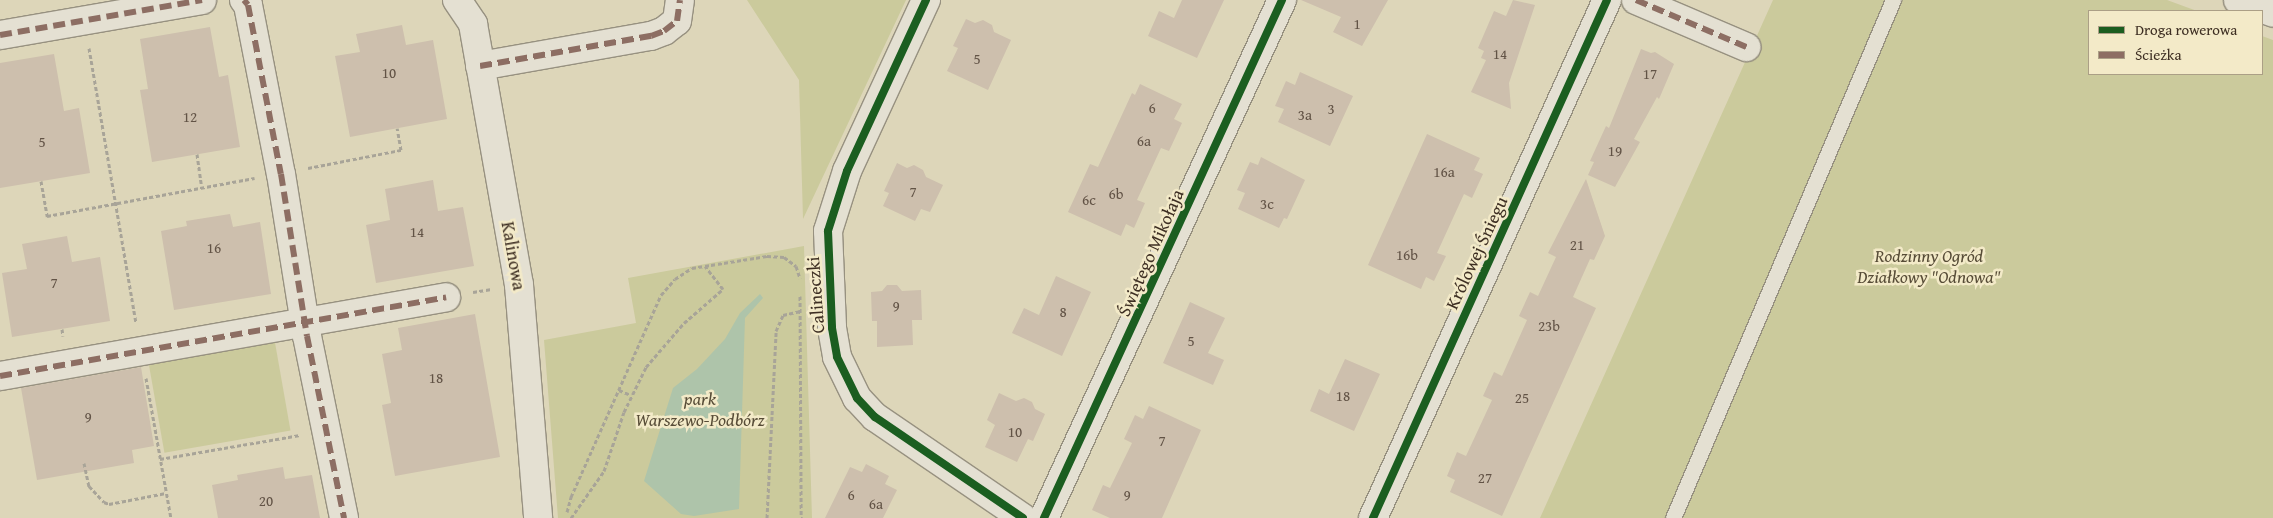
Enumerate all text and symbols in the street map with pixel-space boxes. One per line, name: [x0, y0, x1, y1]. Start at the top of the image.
legend: [2088, 10, 2263, 75]
house number: 1: [1353, 15, 1361, 33]
text: Droga rowerowa: [2135, 19, 2237, 40]
text: Ścieżka: [2135, 44, 2182, 65]
house number: 14: [1493, 45, 1507, 63]
house number: 5: [973, 50, 981, 68]
house number: 10: [382, 64, 396, 82]
house number: 17: [1643, 65, 1657, 83]
house number: 6: [1148, 99, 1156, 117]
house number: 3: [1327, 100, 1335, 118]
house number: 3a: [1298, 106, 1312, 124]
house number: 12: [183, 108, 197, 126]
house number: 6a: [1137, 132, 1151, 150]
house number: 5: [38, 133, 46, 151]
house number: 19: [1608, 142, 1622, 160]
house number: 16a: [1433, 163, 1455, 181]
house number: 7: [909, 183, 917, 201]
house number: 6b: [1109, 185, 1123, 203]
street label: Świętego Mikołaja: [1113, 186, 1189, 320]
house number: 6c: [1082, 191, 1096, 209]
street label: Królowej Śniegu: [1441, 193, 1513, 313]
house number: 3c: [1260, 195, 1274, 213]
street label: Kalinowa: [496, 220, 530, 292]
house number: 14: [410, 223, 424, 241]
house number: 21: [1570, 236, 1584, 254]
house number: 16: [207, 239, 221, 257]
house number: 16b: [1396, 246, 1418, 264]
park label: Rodzinny Ogród Działkowy "Odnowa": [1857, 246, 2001, 288]
street label: Calineczki: [803, 256, 829, 334]
house number: 7: [50, 274, 58, 292]
house number: 9: [892, 297, 900, 315]
house number: 8: [1059, 303, 1067, 321]
house number: 23b: [1538, 317, 1560, 335]
house number: 5: [1187, 332, 1195, 350]
house number: 18: [429, 369, 443, 387]
house number: 18: [1336, 387, 1350, 405]
park label: park Warszewo-Podbórz: [635, 389, 765, 432]
house number: 25: [1515, 389, 1529, 407]
house number: 9: [84, 408, 92, 426]
house number: 10: [1008, 423, 1022, 441]
house number: 7: [1158, 432, 1166, 450]
house number: 27: [1478, 469, 1492, 487]
house number: 6: [847, 486, 855, 504]
house number: 9: [1123, 486, 1131, 504]
house number: 20: [259, 492, 273, 510]
house number: 6a: [869, 495, 883, 513]

